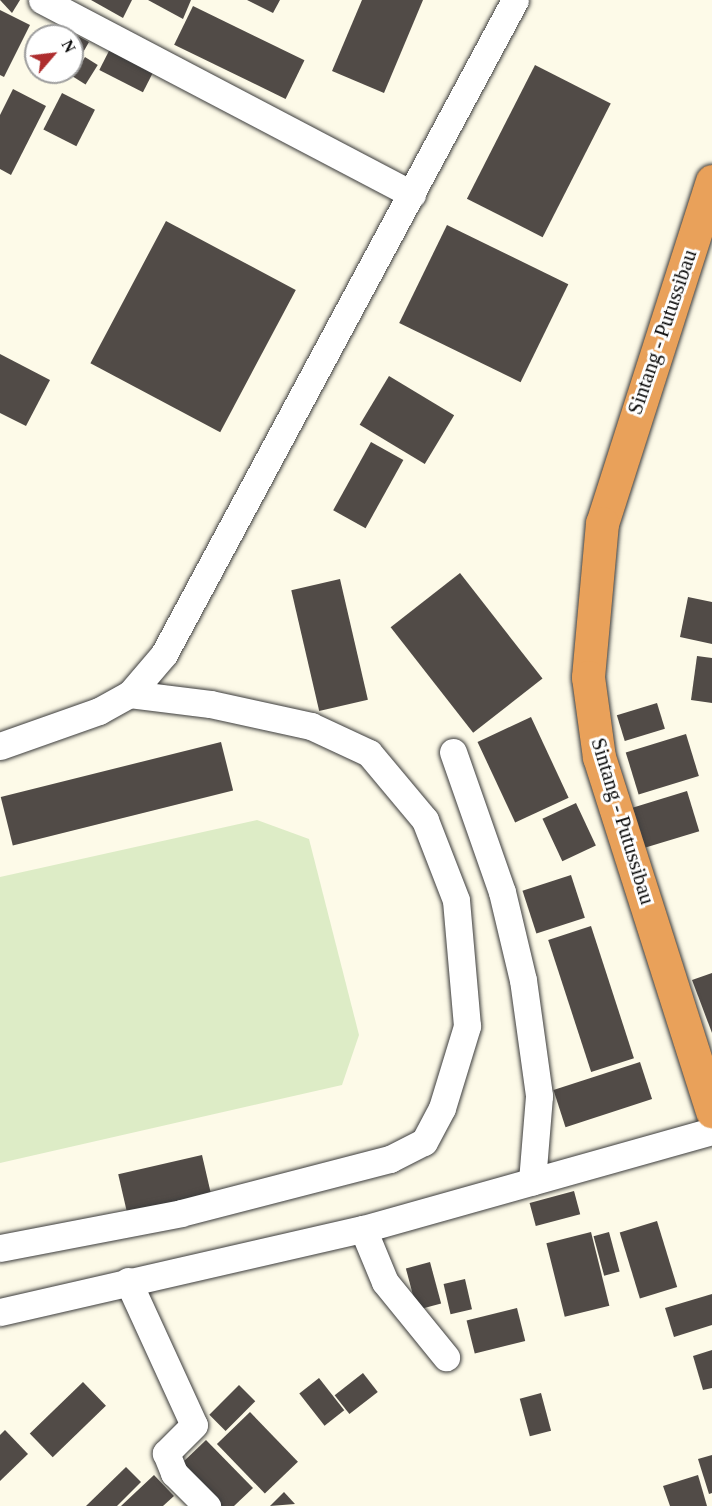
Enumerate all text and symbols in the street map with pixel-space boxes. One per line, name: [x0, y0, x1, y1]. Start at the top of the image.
north arrow: [24, 24, 84, 84]
text: N: [58, 37, 79, 55]
street label: Sintang - Putussibau: [622, 246, 702, 418]
street label: Sintang - Putussibau: [586, 735, 660, 907]

